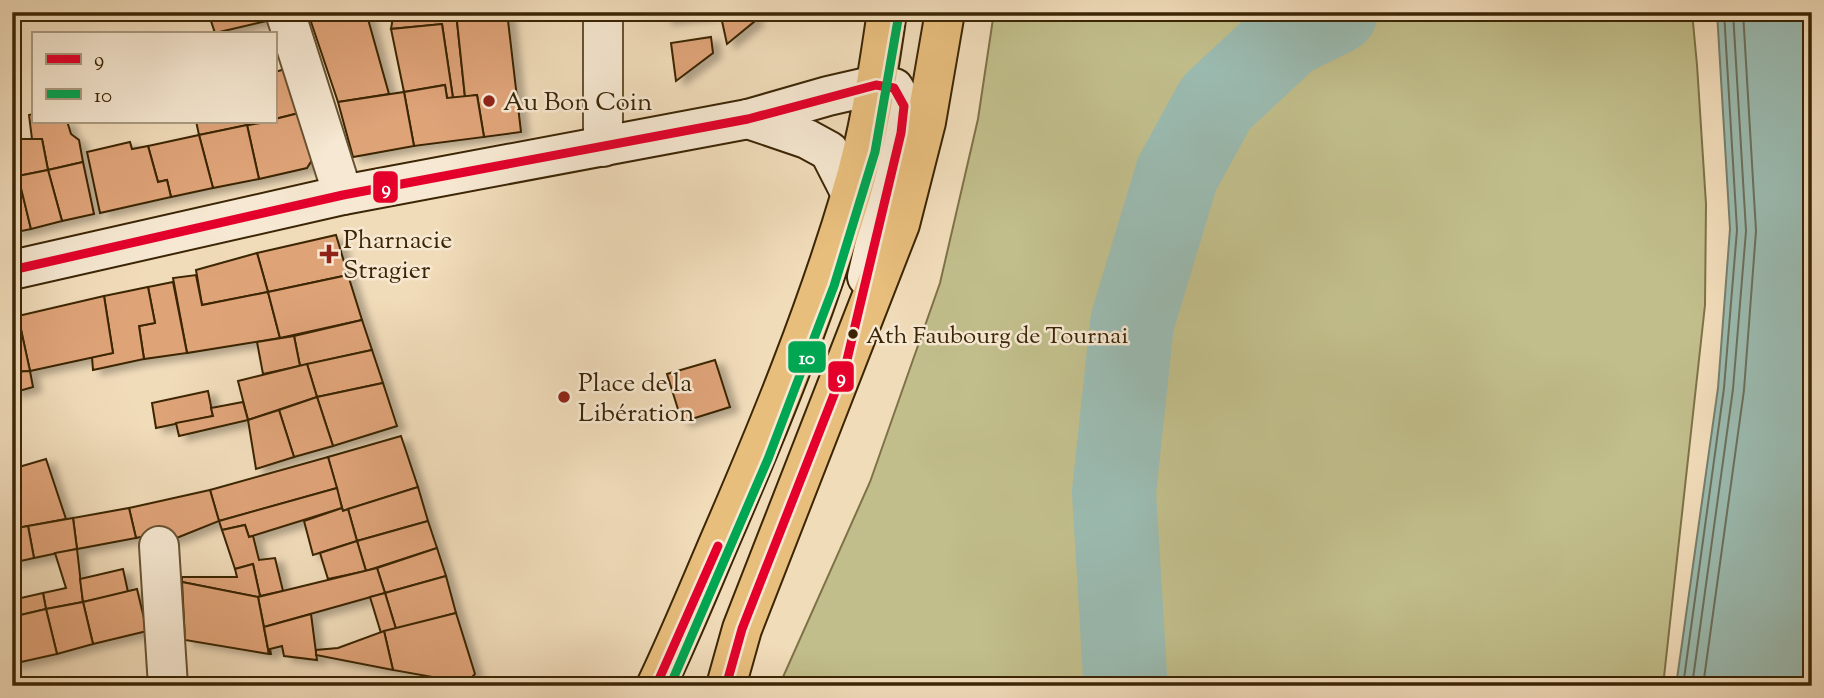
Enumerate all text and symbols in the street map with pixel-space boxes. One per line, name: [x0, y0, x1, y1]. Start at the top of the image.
legend: [32, 32, 276, 122]
text: 9: [94, 46, 104, 76]
text: 10: [94, 82, 112, 112]
place label: Au Bon Coin: [503, 85, 652, 122]
marker: Au Bon Coin: [481, 93, 497, 109]
line badge: 9: [372, 170, 399, 204]
text: 9: [381, 176, 391, 203]
place label: Pharnacie Stragier: [343, 223, 452, 290]
marker: Pharnacie Stragier: [321, 246, 337, 262]
place label: Ath Faubourg de Tournai: [866, 320, 1128, 354]
marker: Ath Faubourg de Tournai: [846, 327, 860, 341]
line badge: 10: [787, 340, 827, 374]
text: 10: [799, 346, 815, 373]
line badge: 9: [827, 360, 855, 393]
text: 9: [836, 365, 846, 392]
place label: Place de la Libération: [578, 366, 694, 433]
marker: Place de la Libération: [556, 389, 572, 405]

